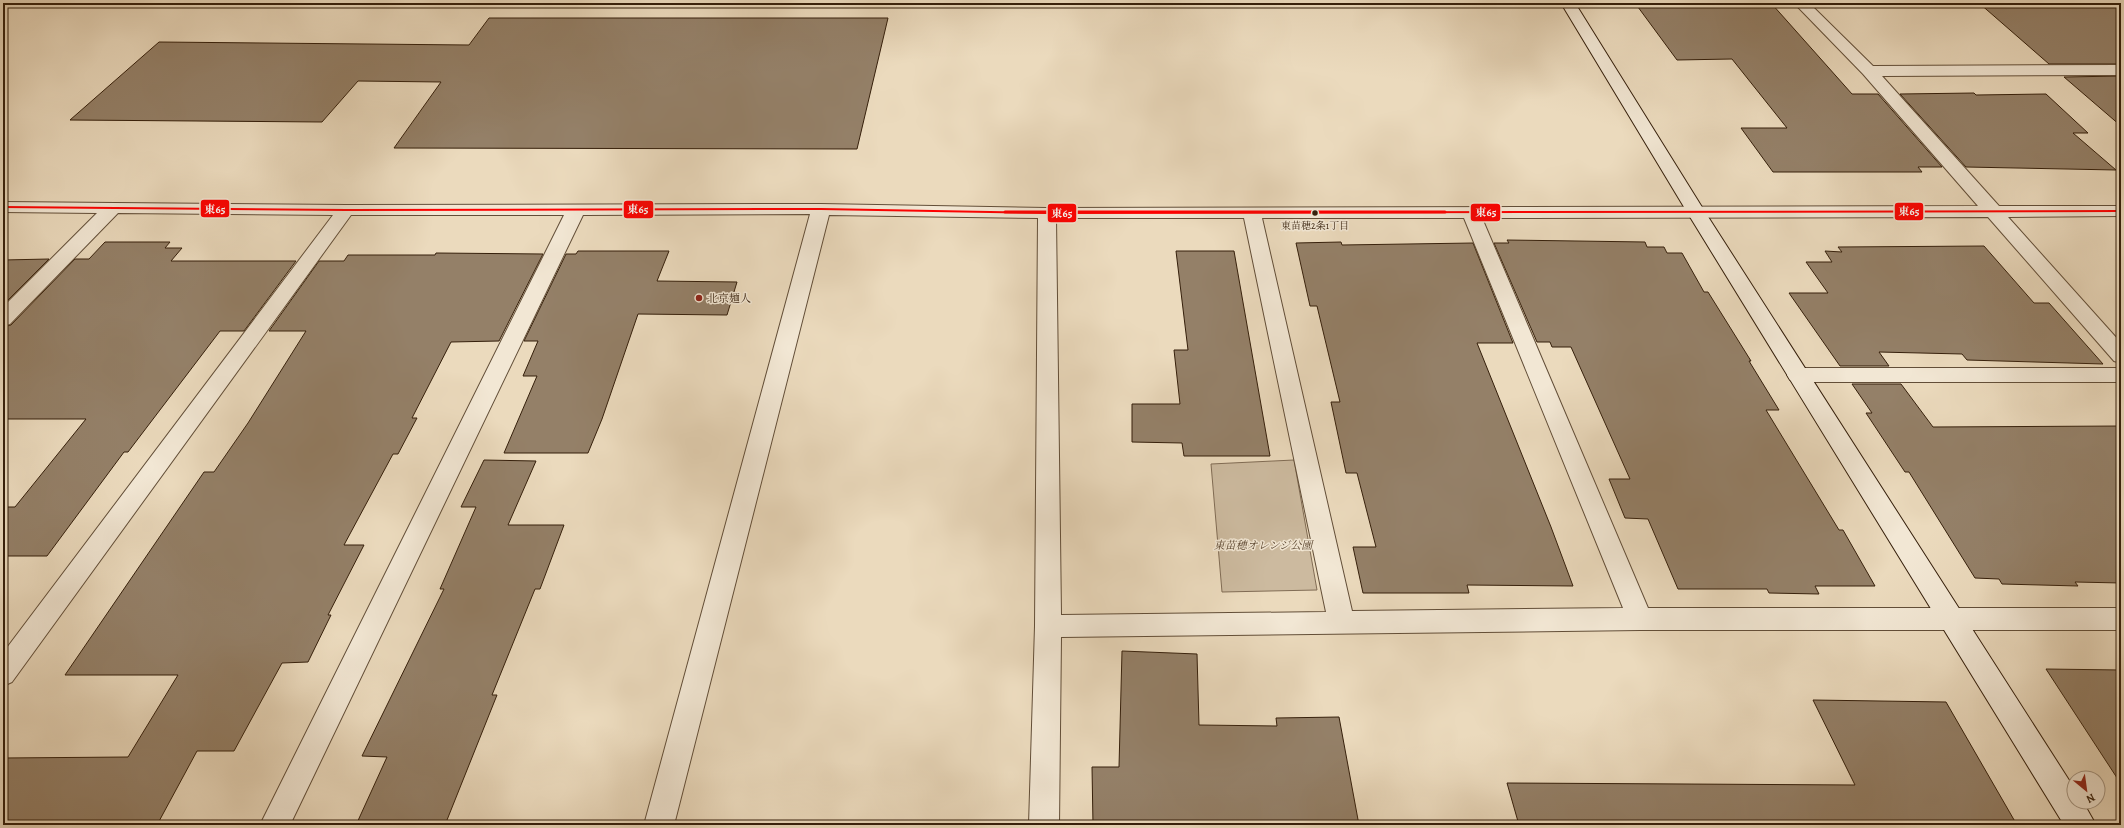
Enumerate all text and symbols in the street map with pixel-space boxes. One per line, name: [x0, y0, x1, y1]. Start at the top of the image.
line badge: 東65: [200, 199, 230, 218]
line badge: 東65: [623, 200, 654, 219]
text: 東65: [205, 202, 226, 217]
text: 東65: [628, 202, 649, 217]
line badge: 東65: [1894, 202, 1924, 221]
line badge: 東65: [1047, 203, 1077, 223]
line badge: 東65: [1470, 203, 1501, 222]
text: 東65: [1899, 204, 1920, 219]
text: 東65: [1476, 205, 1497, 220]
text: 東65: [1052, 206, 1073, 221]
marker: 東苗穂2条1丁目: [1310, 208, 1320, 218]
place label: 東苗穂2条1丁目: [1281, 219, 1349, 232]
place label: 北京麺人: [707, 291, 751, 306]
marker: 北京麺人: [694, 293, 704, 303]
park label: 東苗穂オレンジ公園: [1214, 538, 1314, 553]
north arrow: [2066, 770, 2106, 810]
text: N: [2083, 790, 2098, 807]

